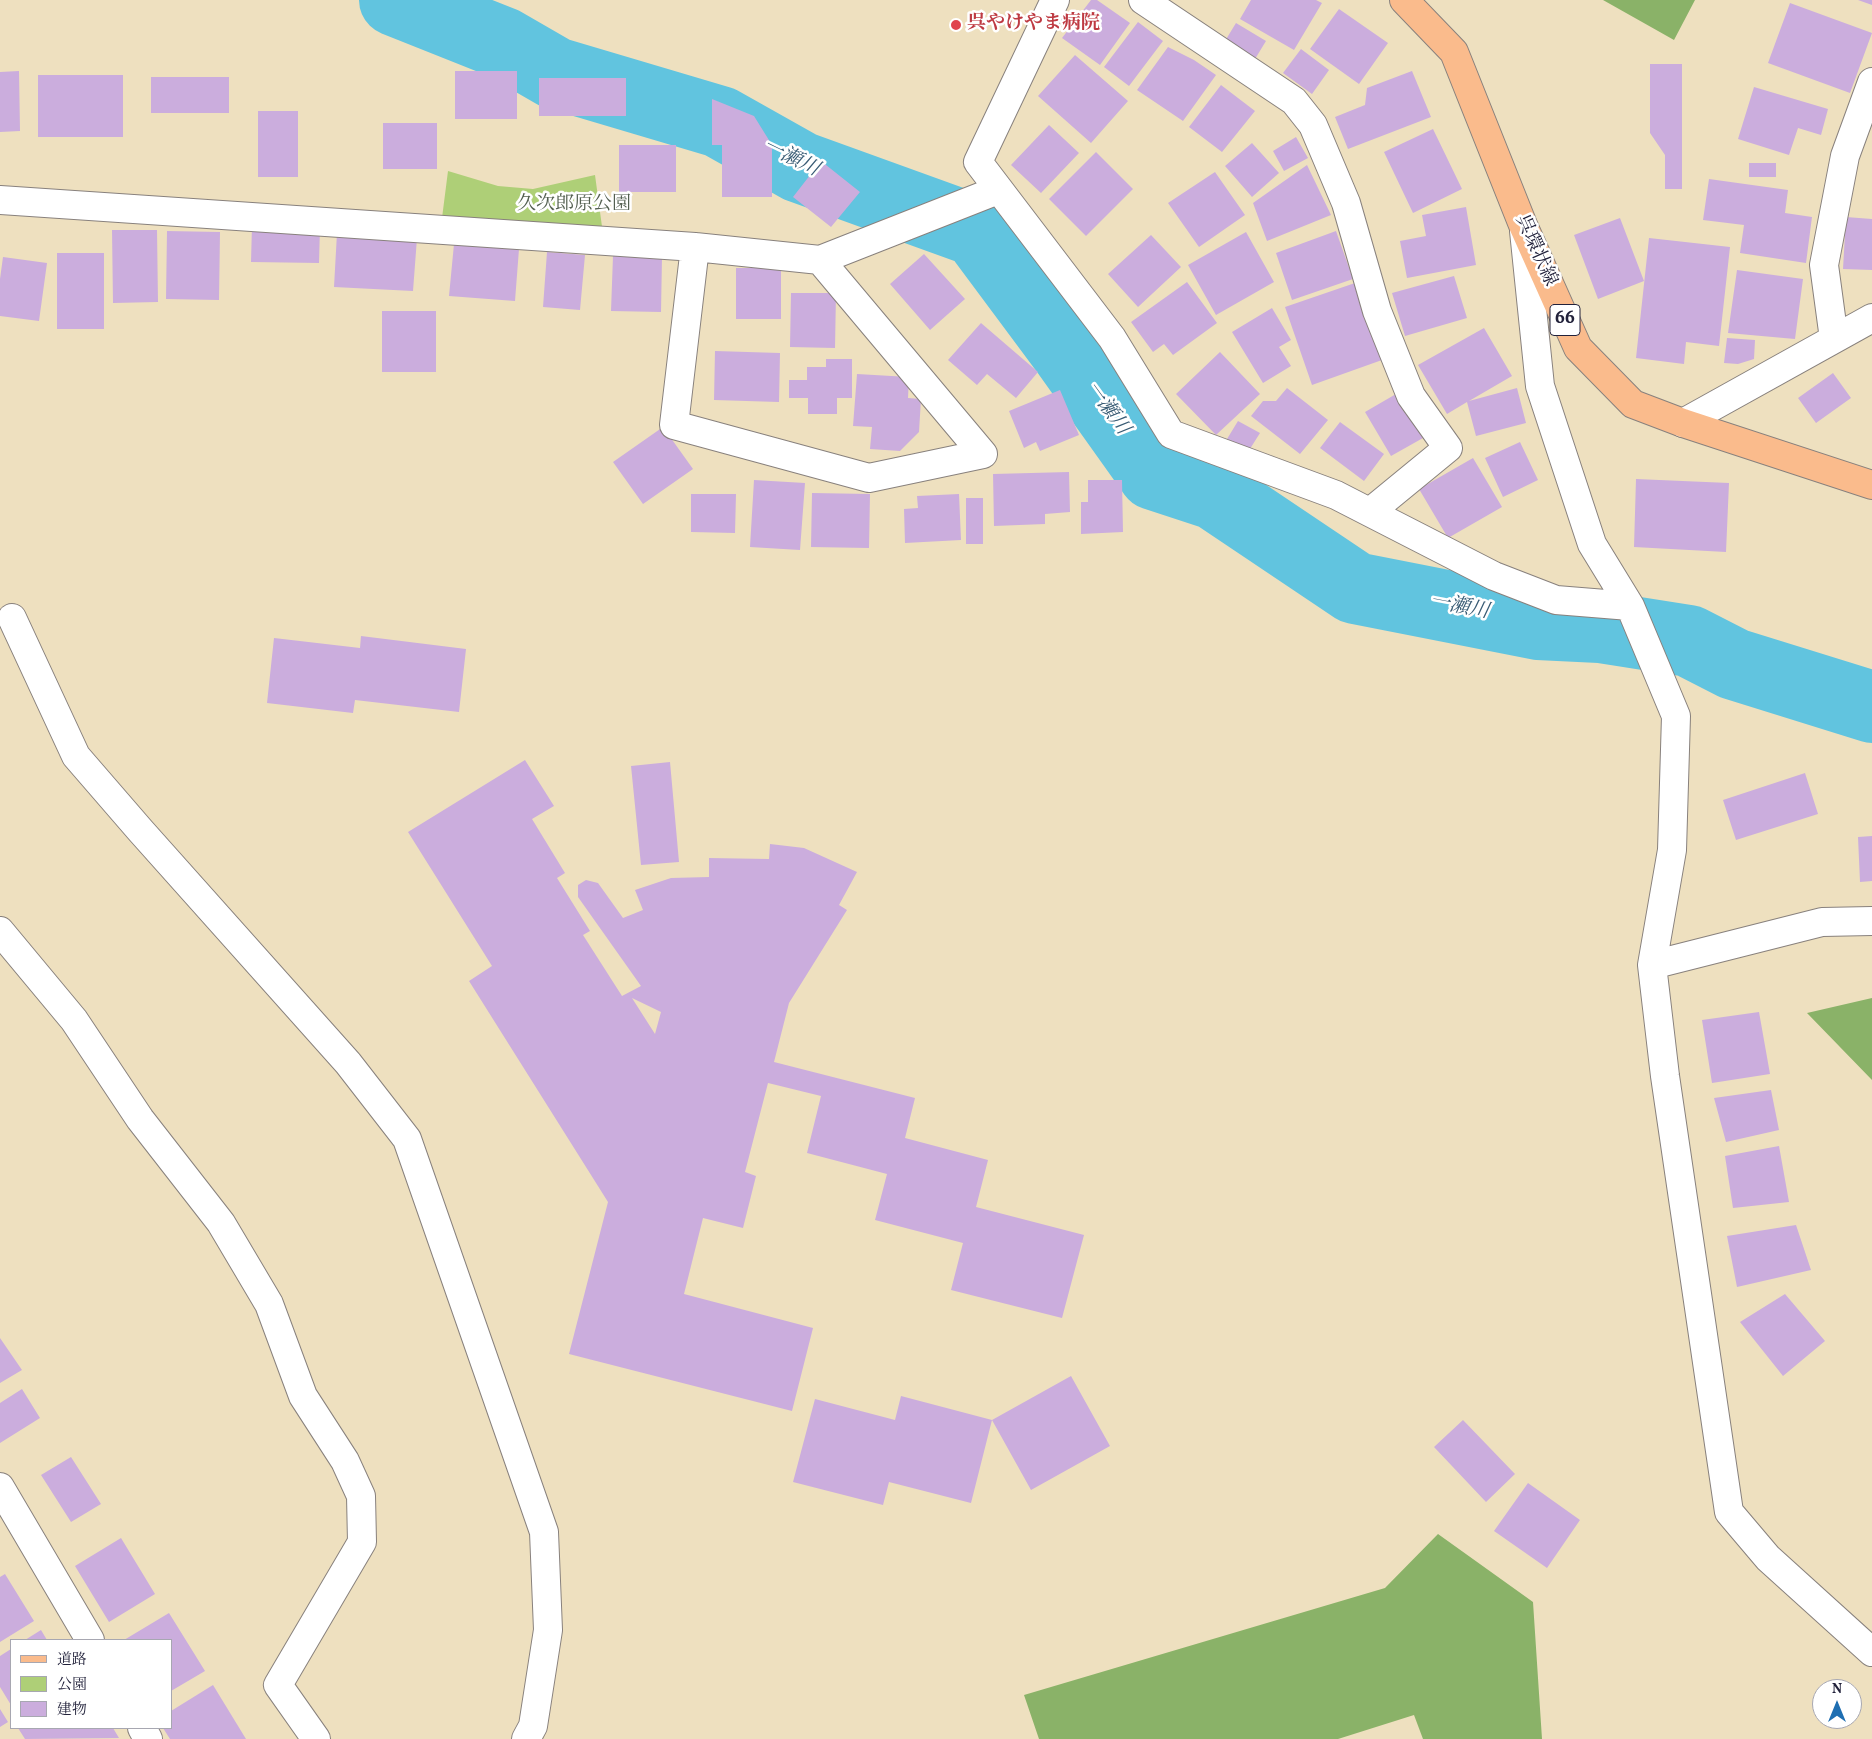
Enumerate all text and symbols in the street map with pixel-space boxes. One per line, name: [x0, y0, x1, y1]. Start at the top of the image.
place label: 呉やけやま病院: [967, 14, 1100, 36]
marker: 呉やけやま病院: [949, 18, 963, 32]
water label: 一瀬川: [758, 135, 822, 183]
park label: 久次郎原公園: [517, 195, 631, 217]
street label: 呉環状線: [1509, 212, 1561, 290]
road number: 66: [1550, 304, 1580, 336]
water label: 一瀬川: [1079, 378, 1133, 440]
water label: 一瀬川: [1427, 590, 1491, 626]
legend: [10, 1639, 172, 1729]
text: 道路: [57, 1650, 87, 1671]
text: 公園: [57, 1675, 87, 1696]
north arrow: [1812, 1679, 1862, 1729]
text: N: [1832, 1680, 1842, 1699]
text: 建物: [57, 1700, 87, 1721]

